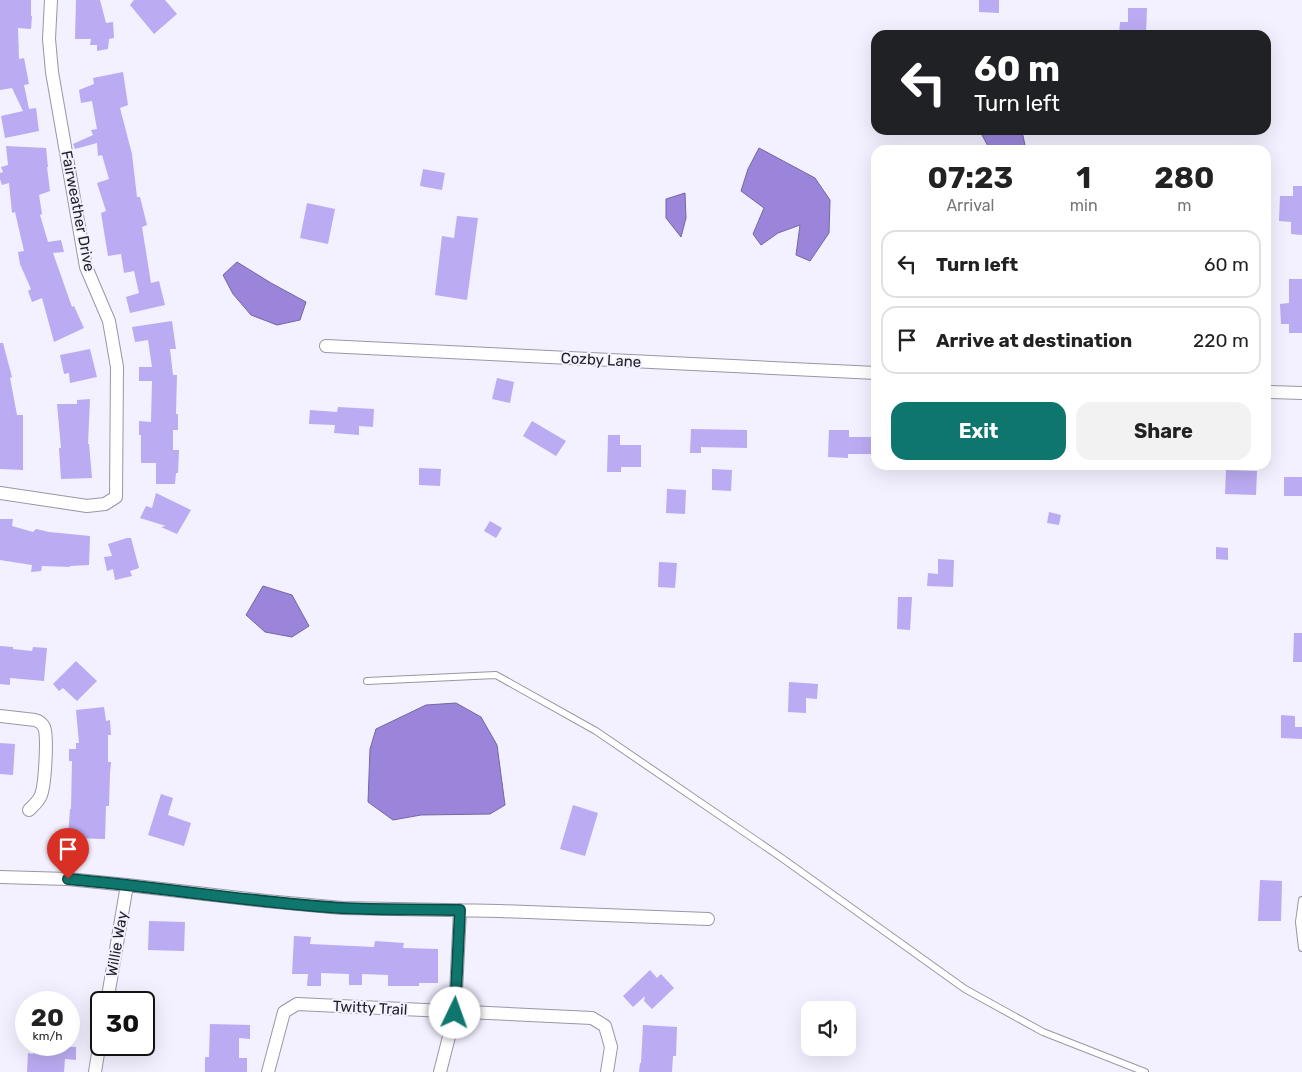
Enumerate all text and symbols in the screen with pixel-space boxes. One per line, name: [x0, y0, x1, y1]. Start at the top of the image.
text: 60 m: [974, 48, 1060, 90]
icon: left: [891, 50, 956, 115]
text: Turn left: [974, 90, 1060, 117]
street label: Fairweather Drive: [57, 149, 99, 273]
text: 07:23: [928, 160, 1013, 196]
text: 1: [1076, 160, 1091, 196]
text: 280: [1154, 160, 1214, 196]
text: Arrival: [946, 196, 994, 215]
text: min: [1070, 196, 1098, 215]
text: m: [1177, 196, 1191, 215]
icon: left: [893, 250, 921, 278]
text: Turn left: [936, 253, 1018, 276]
text: 60 m: [1204, 253, 1249, 276]
icon: arrive: [893, 326, 921, 354]
text: Arrive at destination: [936, 329, 1132, 352]
text: 220 m: [1193, 329, 1249, 352]
street label: Cozby Lane: [560, 349, 642, 371]
button: Exit: [891, 402, 1066, 460]
button: Share: [1076, 402, 1251, 460]
pin: [47, 828, 89, 879]
icon: arrive: [54, 835, 82, 863]
street label: Willie Way: [102, 910, 132, 978]
position arrow: [428, 986, 480, 1038]
speed limit sign: 30: [90, 991, 155, 1056]
street label: Twitty Trail: [332, 997, 408, 1019]
map controls: [801, 1001, 856, 1056]
button: sound: [801, 1001, 856, 1056]
text: 20: [31, 1003, 64, 1032]
text: km/h: [33, 1029, 62, 1043]

